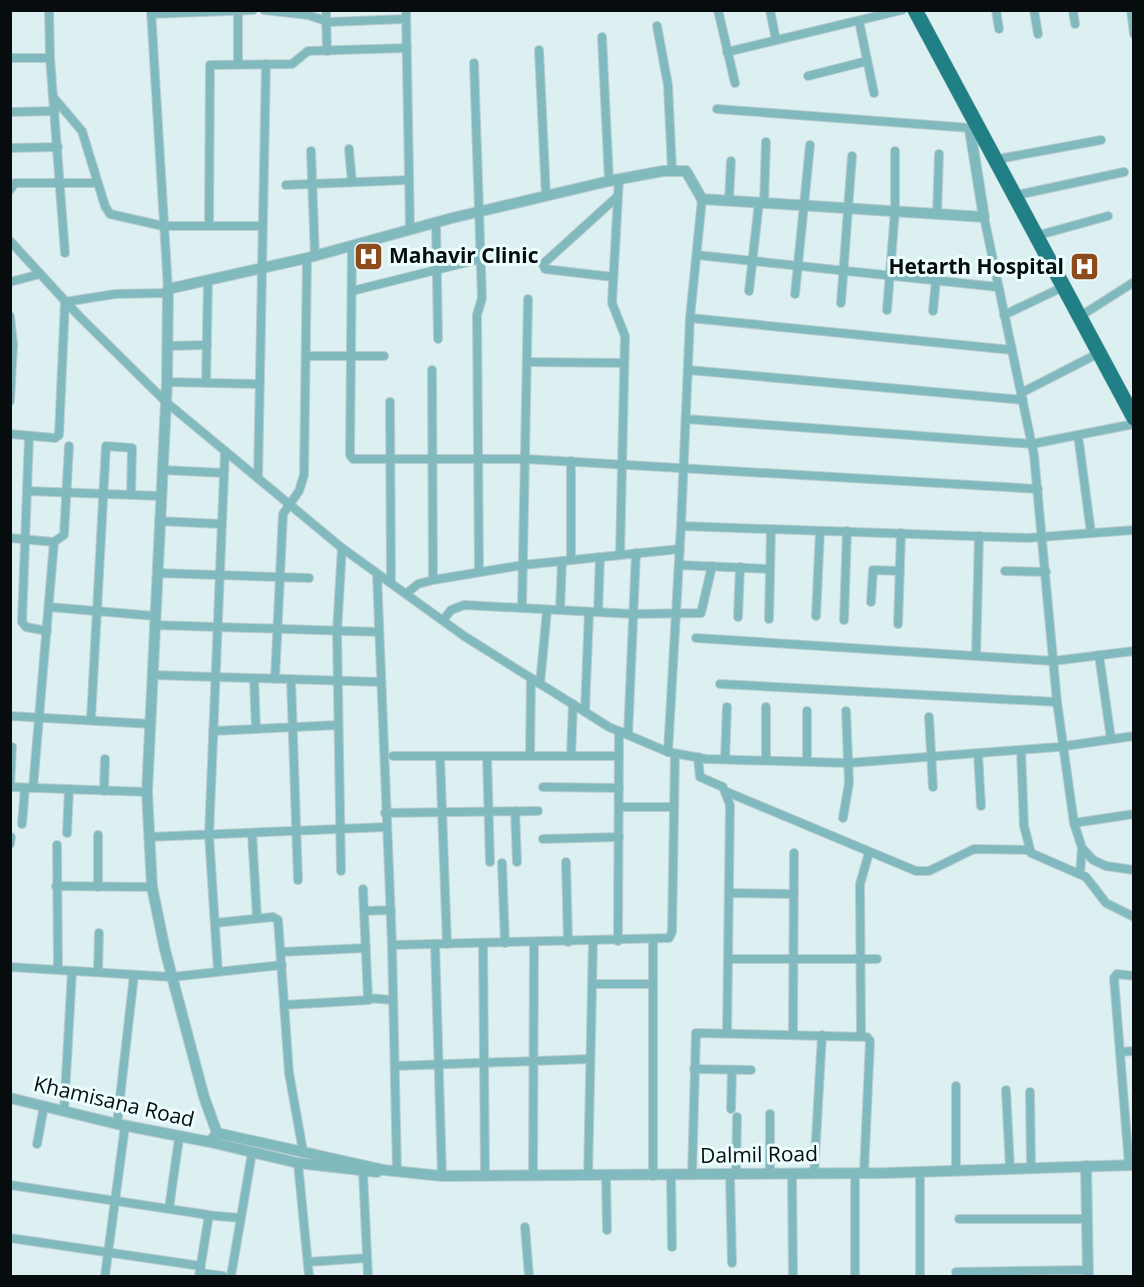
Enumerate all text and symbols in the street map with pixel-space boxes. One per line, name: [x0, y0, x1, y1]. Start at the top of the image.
hospital icon: Mahavir Clinic: [352, 240, 384, 272]
place label: Mahavir Clinic: [389, 241, 539, 269]
hospital icon: Hetarth Hospital: [1069, 251, 1101, 283]
place label: Hetarth Hospital: [888, 252, 1064, 280]
street label: Khamisana Road: [31, 1069, 197, 1133]
street label: Dalmil Road: [700, 1139, 818, 1169]

